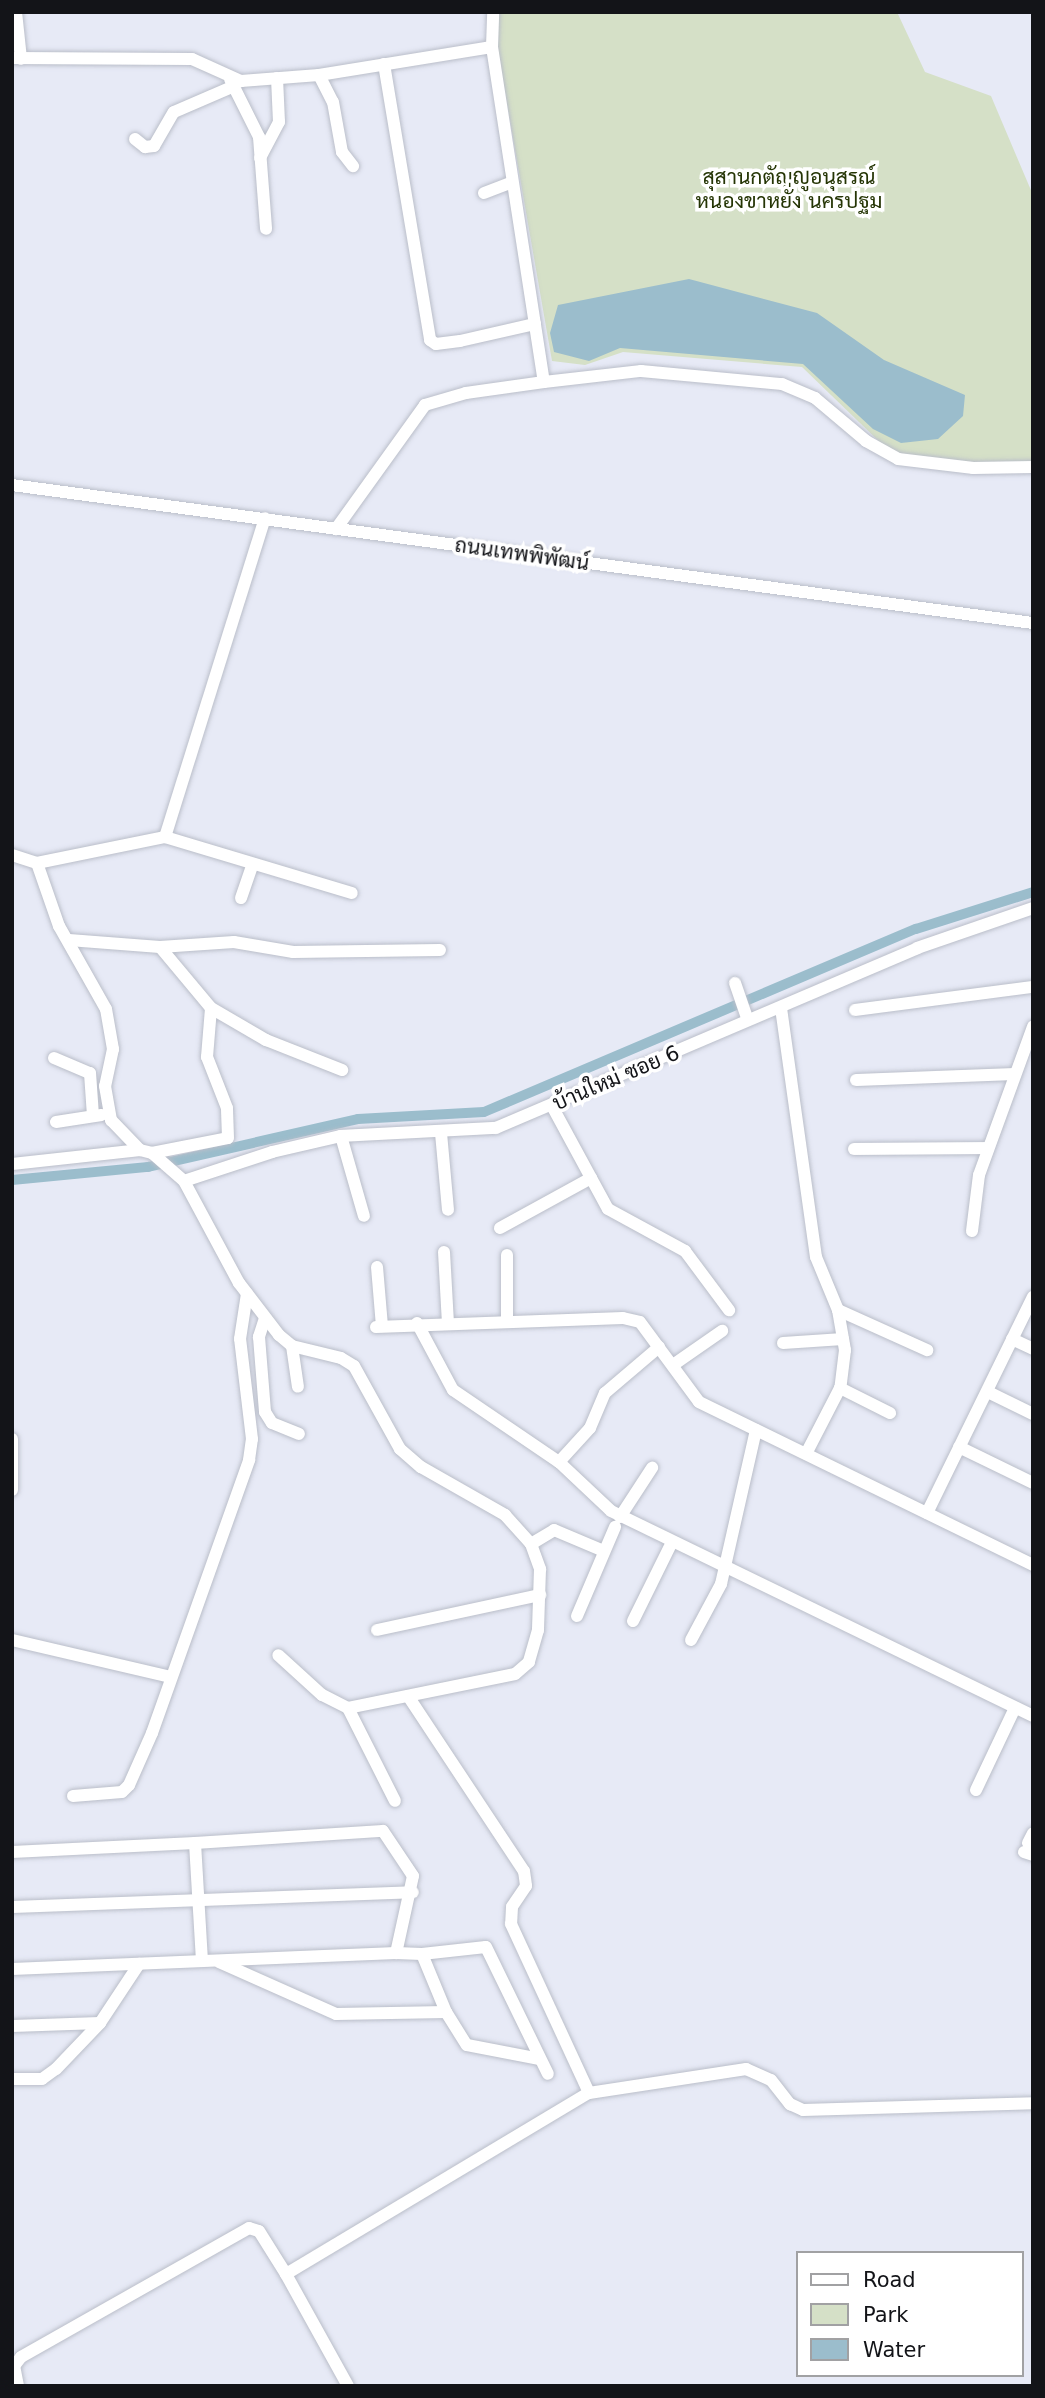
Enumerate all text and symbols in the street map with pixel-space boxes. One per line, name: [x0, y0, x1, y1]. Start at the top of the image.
park label: สุสานกตัญญูอนุสรณ์ หนองขาหยั่ง นครปฐม: [695, 164, 883, 214]
street label: ถนนเทพพิพัฒน์: [453, 532, 591, 576]
street label: บ้านใหม่ ซอย 6: [549, 1040, 683, 1116]
legend: [796, 2251, 1024, 2377]
text: Road: [863, 2268, 916, 2292]
text: Park: [863, 2303, 908, 2327]
text: Water: [863, 2338, 925, 2362]

